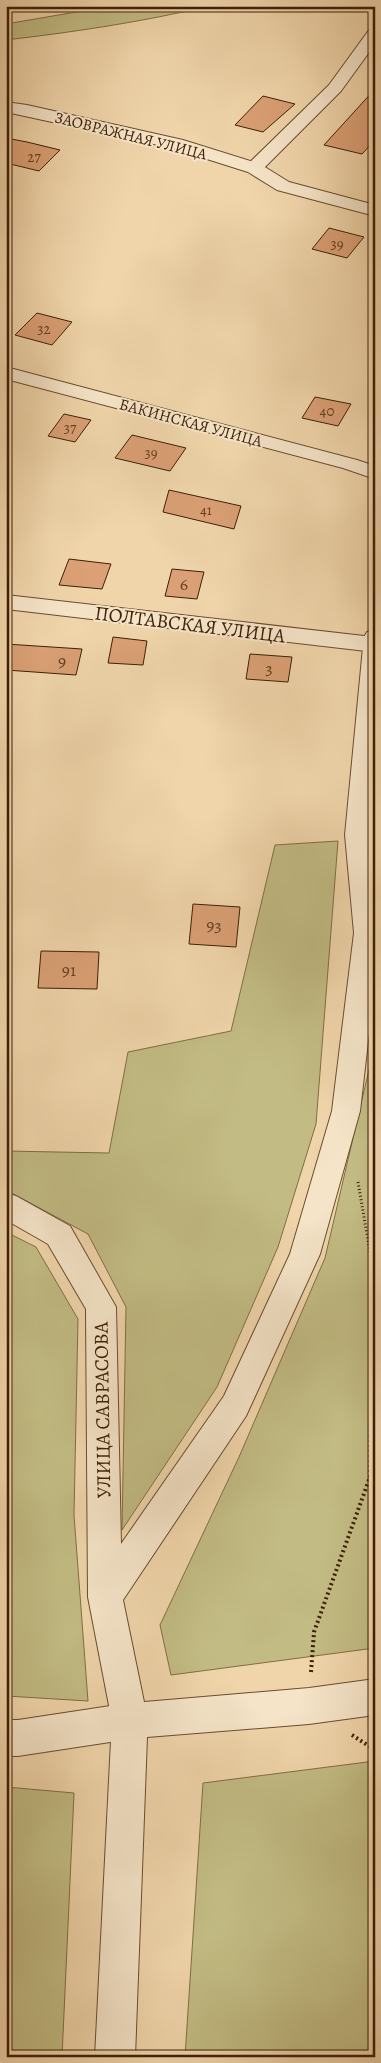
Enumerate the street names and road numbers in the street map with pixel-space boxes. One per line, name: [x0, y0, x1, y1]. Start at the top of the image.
street label: ЗАОВРАЖНАЯ УЛИЦА: [52, 106, 210, 166]
street label: БАКИНСКАЯ УЛИЦА: [117, 393, 265, 453]
street label: ПОЛТАВСКАЯ УЛИЦА: [93, 599, 287, 650]
street label: УЛИЦА САВРАСОВА: [87, 1321, 118, 1499]

